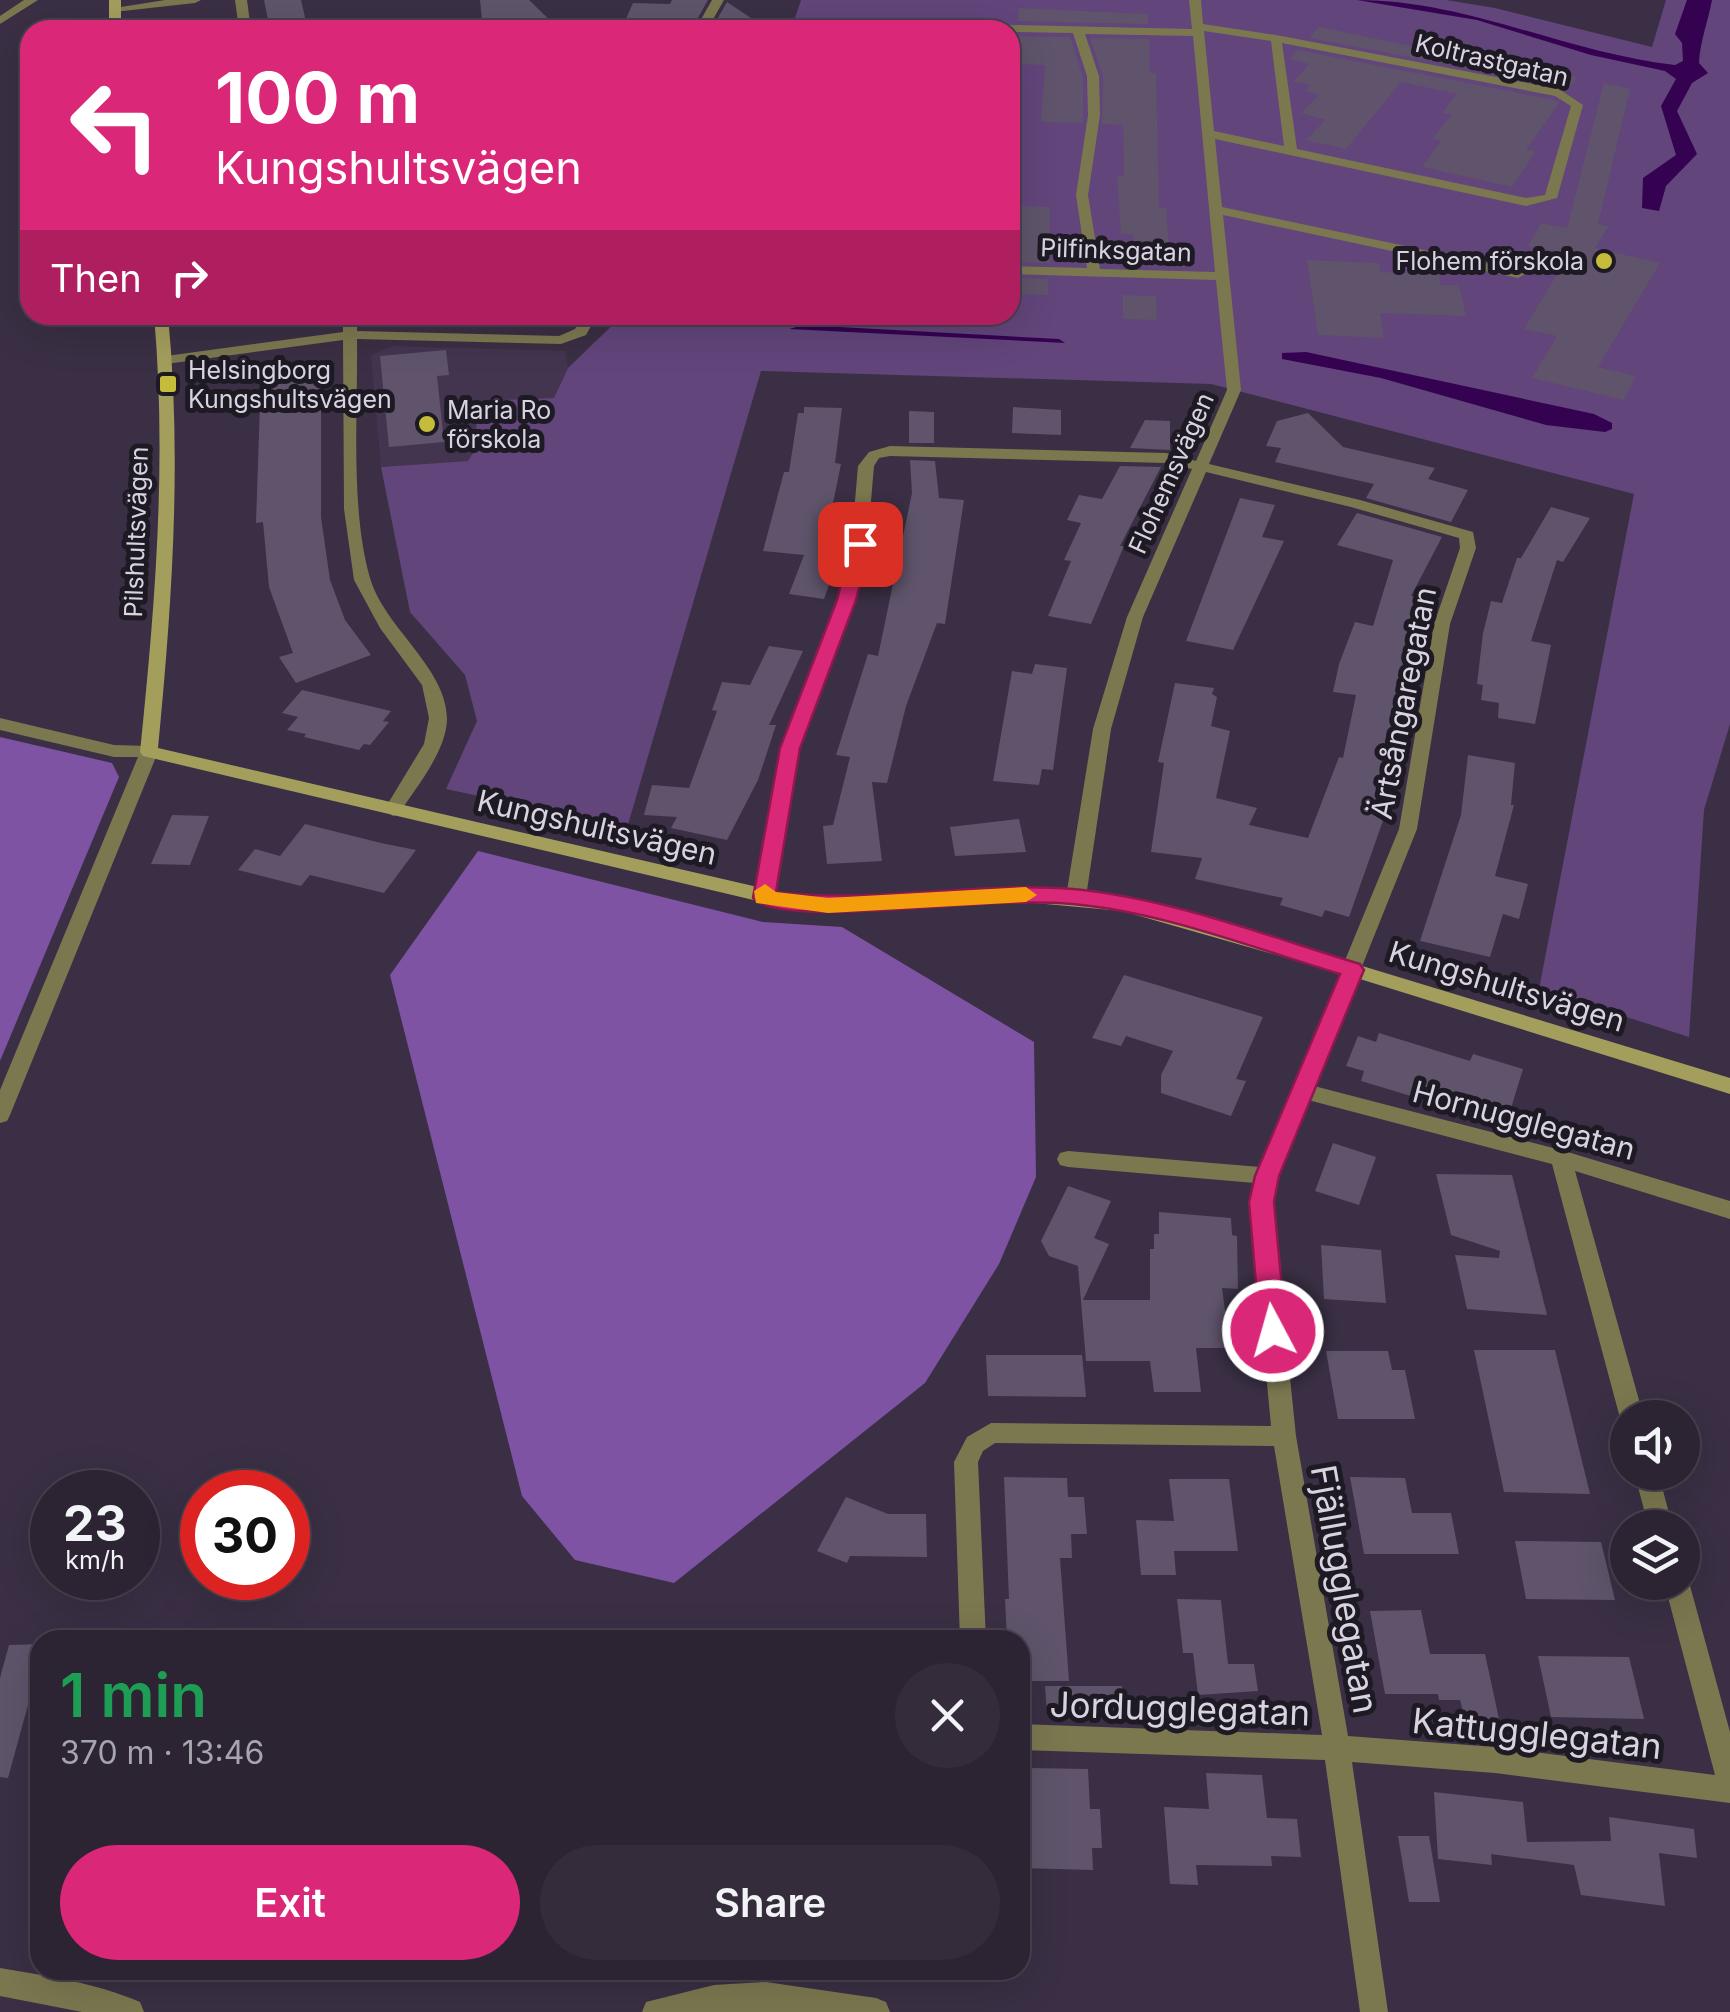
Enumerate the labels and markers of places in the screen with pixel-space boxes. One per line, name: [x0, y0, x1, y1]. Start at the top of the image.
place label: Flohem förskola: [1396, 246, 1584, 276]
marker: Flohem förskola: [1593, 250, 1615, 272]
place label: Helsingborg Kungshultsvägen: [188, 355, 392, 414]
marker: Helsingborg Kungshultsvägen: [157, 373, 179, 395]
place label: Maria Ro förskola: [447, 395, 551, 454]
marker: Maria Ro förskola: [416, 413, 438, 435]
pin: [818, 502, 903, 587]

